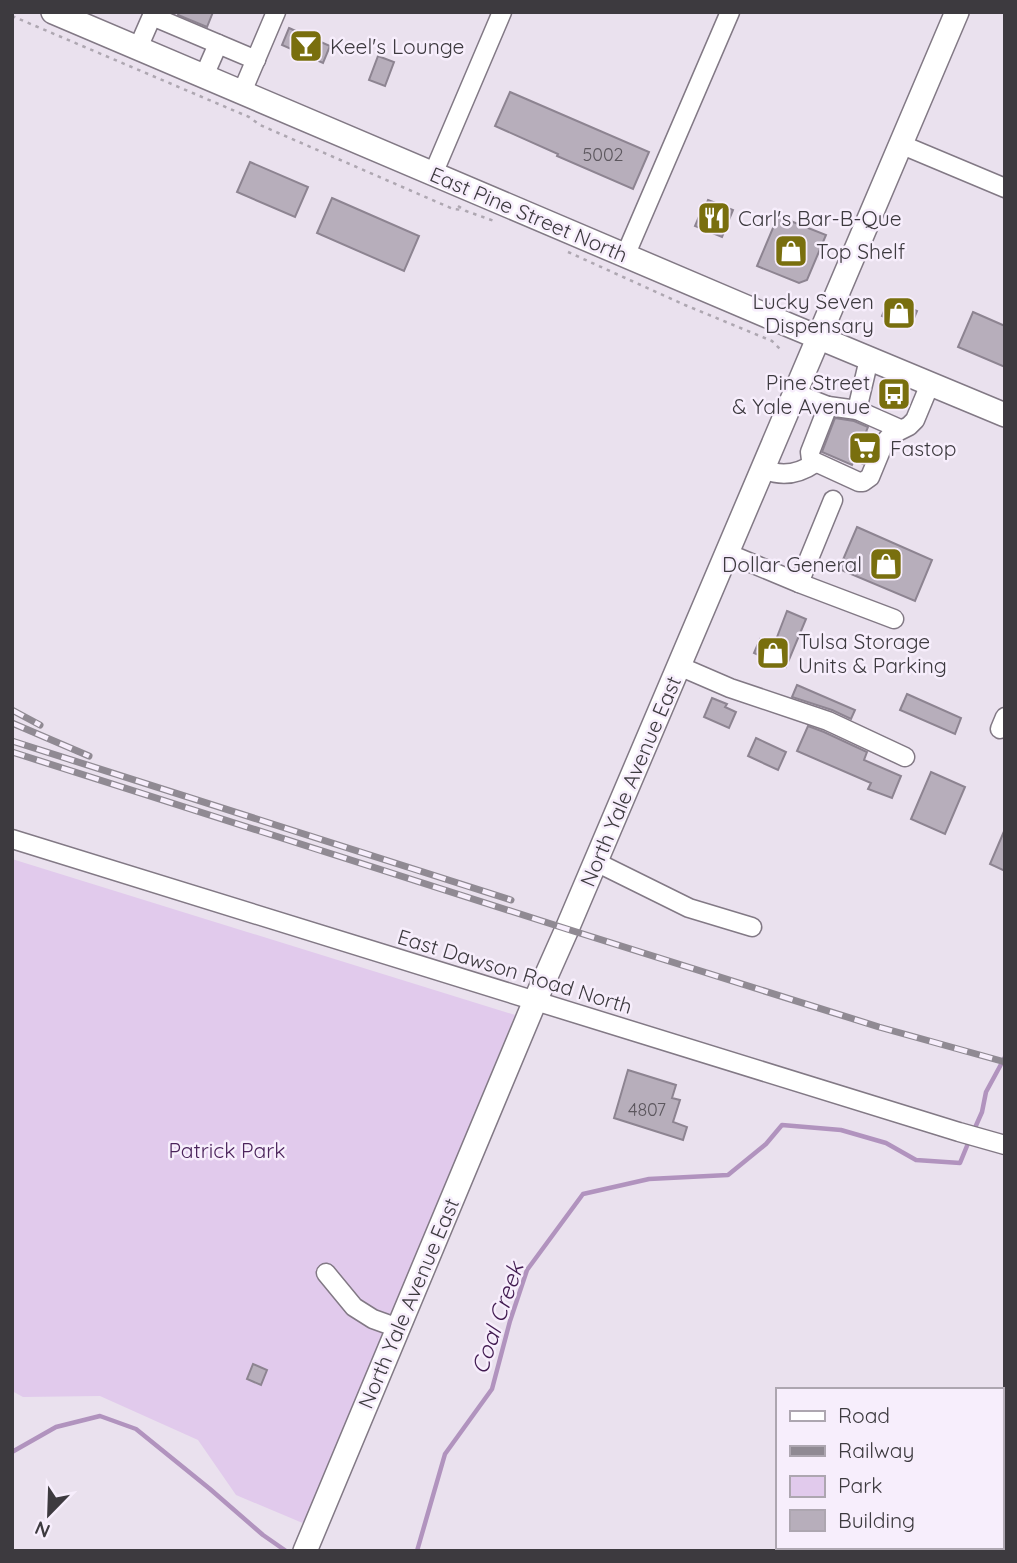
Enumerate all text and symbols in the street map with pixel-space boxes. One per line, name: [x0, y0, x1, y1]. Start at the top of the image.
bar icon: Keel's Lounge: [287, 27, 325, 65]
place label: Keel's Lounge: [330, 33, 464, 59]
house number: 5002: [582, 143, 624, 166]
street label: East Pine Street North: [426, 161, 632, 267]
restaurant icon: Carl's Bar-B-Que: [695, 199, 733, 237]
place label: Carl's Bar-B-Que: [738, 205, 902, 231]
shop icon: Top Shelf: [772, 232, 810, 270]
place label: Top Shelf: [816, 238, 906, 264]
place label: Lucky Seven Dispensary: [753, 288, 874, 338]
shop icon: Lucky Seven Dispensary: [880, 294, 918, 332]
place label: Pine Street & Yale Avenue: [732, 369, 870, 419]
bus stop icon: Pine Street & Yale Avenue: [875, 375, 913, 413]
supermarket icon: Fastop: [846, 429, 884, 467]
place label: Fastop: [890, 435, 956, 461]
shop icon: Dollar General: [867, 545, 905, 583]
place label: Dollar General: [722, 551, 862, 577]
place label: Tulsa Storage Units & Parking: [798, 628, 947, 678]
shop icon: Tulsa Storage Units & Parking: [754, 634, 792, 672]
street label: North Yale Avenue East: [574, 672, 686, 890]
street label: East Dawson Road North: [394, 923, 636, 1019]
house number: 4807: [628, 1098, 666, 1121]
park label: Patrick Park: [168, 1137, 286, 1163]
street label: North Yale Avenue East: [352, 1194, 464, 1412]
water label: Coal Creek: [464, 1257, 530, 1378]
legend: [776, 1388, 1003, 1549]
text: Road: [838, 1402, 890, 1428]
text: Railway: [838, 1437, 914, 1463]
text: Park: [838, 1472, 882, 1498]
north arrow: [14, 1479, 84, 1549]
text: Building: [838, 1507, 915, 1533]
text: N: [31, 1516, 53, 1543]

